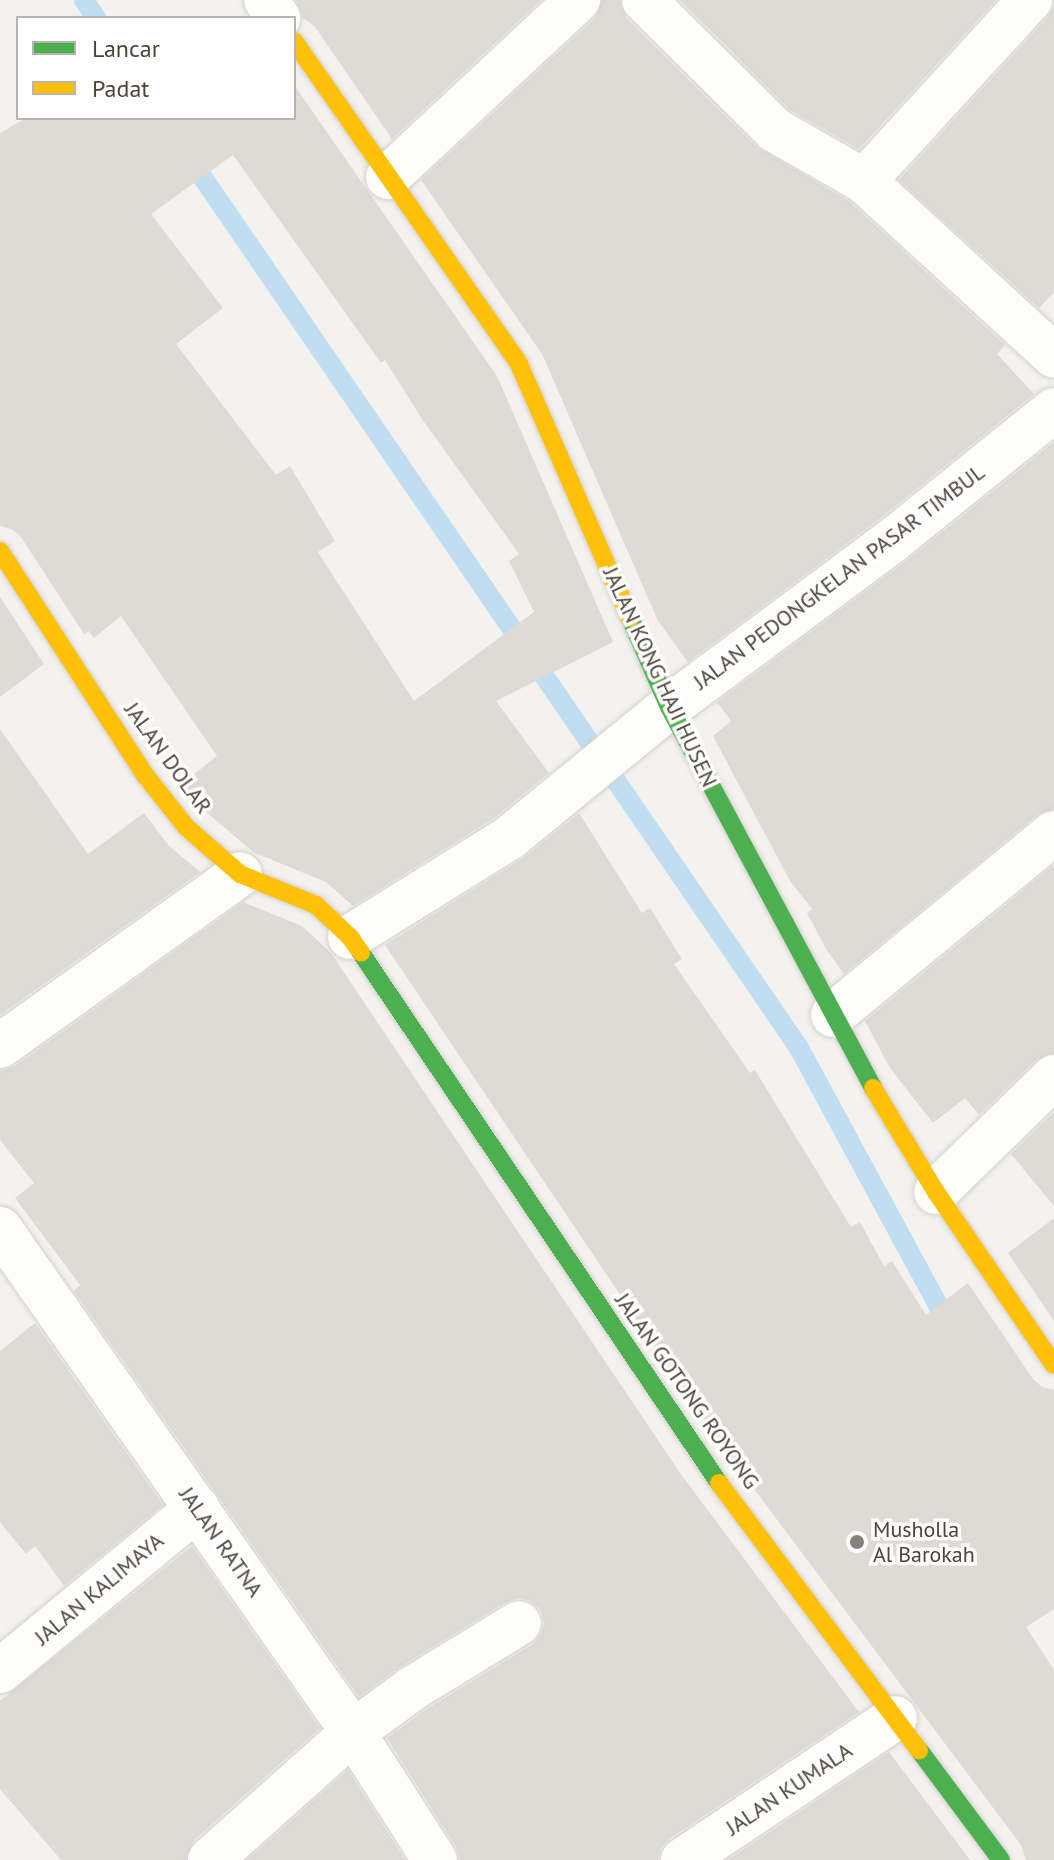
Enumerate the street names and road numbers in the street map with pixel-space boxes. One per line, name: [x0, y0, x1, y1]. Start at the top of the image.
street label: JALAN PEDONGKELAN PASAR TIMBUL: [688, 459, 990, 695]
street label: JALAN KONG HAJI HUSEN: [597, 563, 723, 791]
street label: JALAN DOLAR: [119, 697, 217, 819]
street label: JALAN GOTONG ROYONG: [609, 1288, 765, 1494]
street label: JALAN RATNA: [173, 1482, 269, 1602]
street label: JALAN KALIMAYA: [29, 1527, 169, 1651]
street label: JALAN KUMALA: [721, 1737, 857, 1841]

